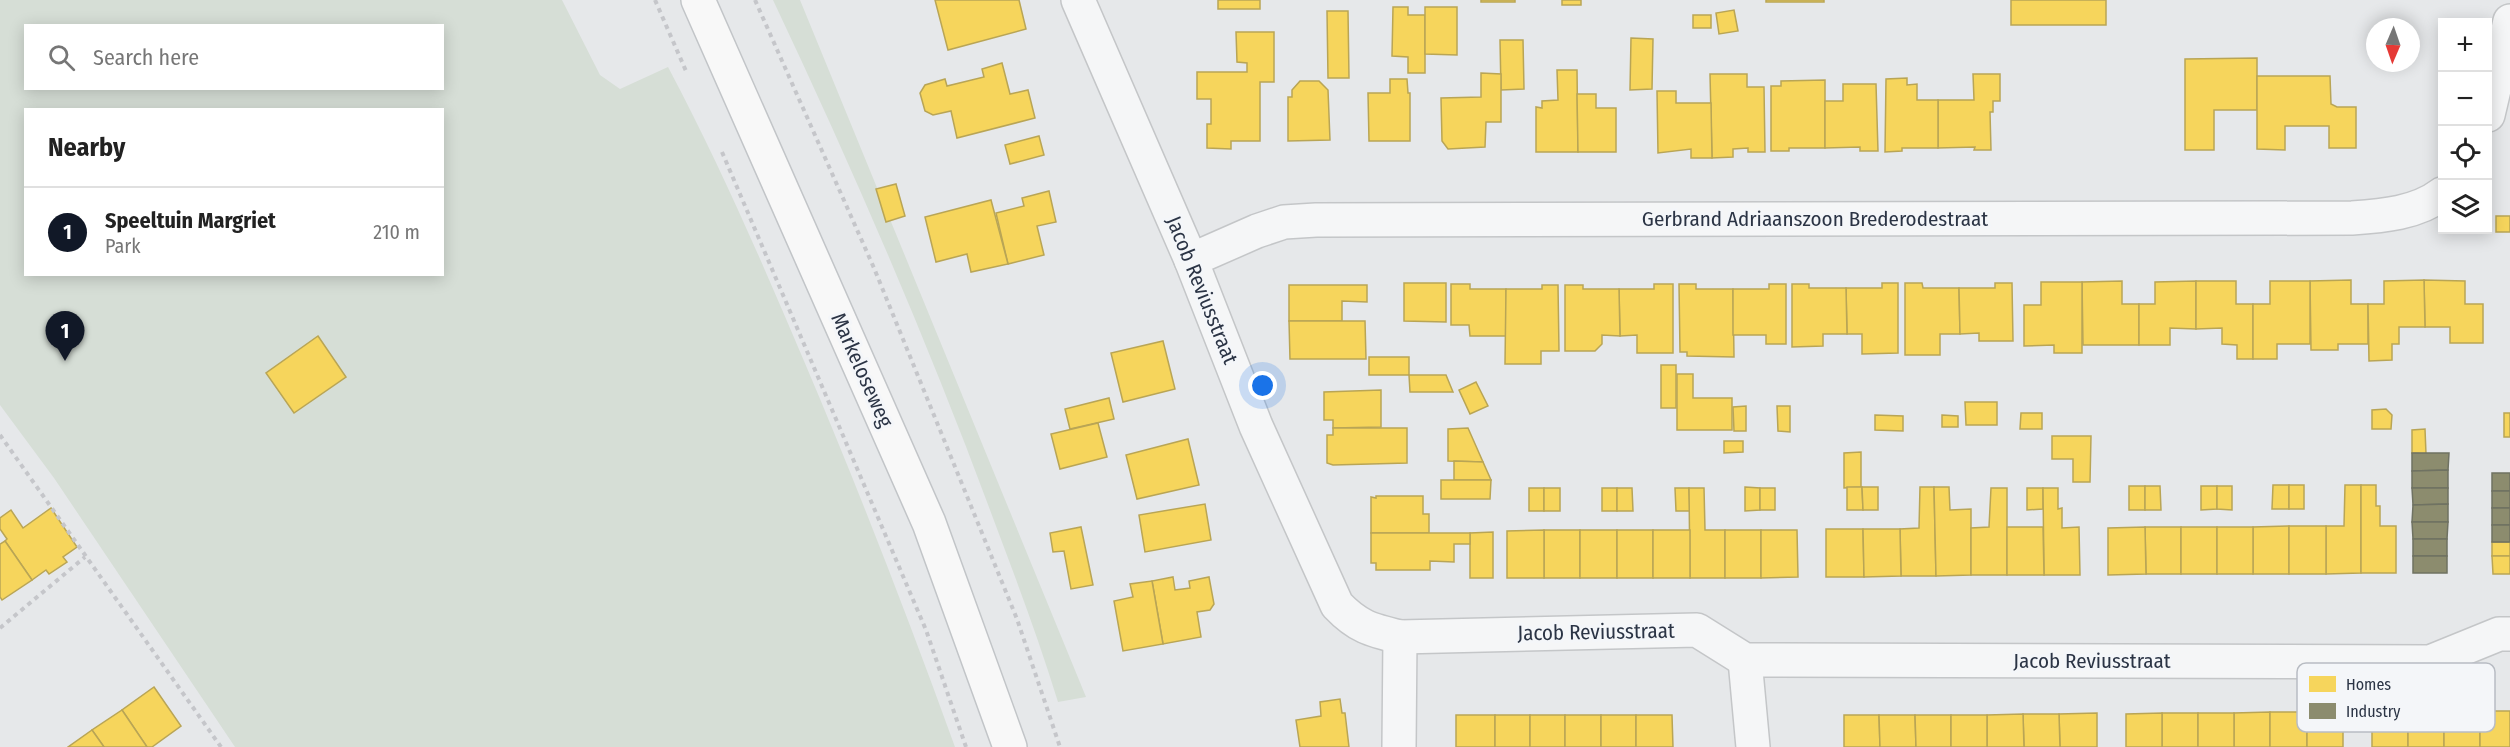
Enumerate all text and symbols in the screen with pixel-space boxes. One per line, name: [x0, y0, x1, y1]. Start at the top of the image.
north arrow: [2366, 18, 2420, 72]
map controls: [2438, 18, 2492, 234]
button: +: [2438, 18, 2492, 72]
search box: [24, 24, 444, 90]
icon: search: [45, 41, 78, 74]
text: Search here: [93, 44, 199, 71]
button: −: [2438, 72, 2492, 126]
button: locate: [2438, 126, 2492, 180]
text: Nearby: [48, 132, 125, 163]
button: layers: [2438, 180, 2492, 234]
street label: Gerbrand Adriaanszoon Brederodestraat: [1642, 206, 1988, 232]
text: Speeltuin Margriet: [105, 207, 276, 234]
street label: Jacob Reviusstraat: [1160, 212, 1244, 368]
text: 1: [63, 220, 72, 244]
text: 210 m: [373, 220, 420, 244]
text: Park: [105, 234, 141, 258]
street label: Markeloseweg: [825, 309, 899, 431]
pin: 1: [46, 312, 84, 361]
your location: [1248, 371, 1277, 400]
street label: Jacob Reviusstraat: [1517, 618, 1675, 646]
street label: Jacob Reviusstraat: [2013, 648, 2171, 674]
legend: [2297, 663, 2495, 732]
text: Homes: [2346, 675, 2391, 694]
text: Industry: [2346, 702, 2401, 721]

